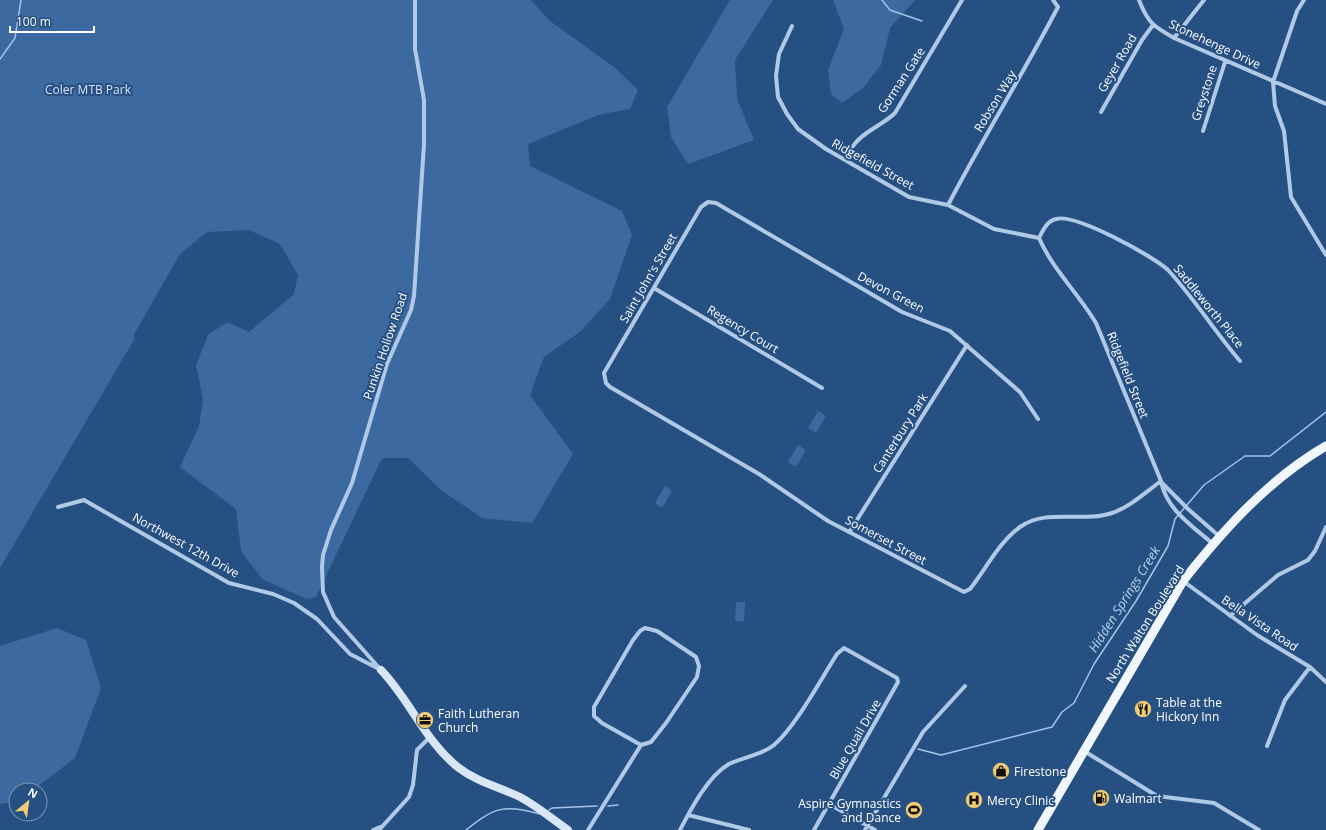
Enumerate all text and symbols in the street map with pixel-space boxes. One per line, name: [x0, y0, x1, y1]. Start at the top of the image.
scale bar: [10, 8, 94, 34]
text: 100 m: [16, 13, 51, 30]
street label: Stonehenge Drive: [1166, 15, 1264, 73]
street label: Geyer Road: [1093, 31, 1141, 95]
street label: Gorman Gate: [873, 43, 929, 116]
street label: Greystone: [1187, 63, 1221, 123]
street label: Robson Way: [970, 66, 1021, 135]
park label: Coler MTB Park: [45, 81, 132, 98]
street label: Ridgefield Street: [829, 134, 917, 194]
street label: Saint John's Street: [615, 230, 681, 326]
street label: Saddleworth Place: [1170, 261, 1248, 352]
street label: Devon Green: [855, 267, 927, 317]
street label: Punkin Hollow Road: [359, 290, 411, 402]
street label: Regency Court: [704, 301, 782, 357]
street label: Ridgefield Street: [1103, 329, 1153, 421]
street label: Canterbury Park: [869, 389, 932, 476]
street label: Northwest 12th Drive: [129, 509, 243, 582]
street label: Somerset Street: [842, 511, 930, 569]
water label: Hidden Springs Creek: [1084, 542, 1164, 656]
street label: North Walton Boulevard: [1102, 562, 1188, 686]
street label: Bella Vista Road: [1218, 591, 1302, 655]
place label: Table at the Hickory Inn: [1156, 694, 1222, 725]
street label: Blue Quail Drive: [825, 696, 885, 782]
restaurant icon: Table at the Hickory Inn: [1133, 699, 1153, 719]
place label: Faith Lutheran Church: [438, 705, 520, 736]
office icon: Faith Lutheran Church: [415, 710, 435, 730]
shop icon: Firestone: [991, 761, 1011, 781]
place label: Firestone: [1014, 763, 1066, 780]
north arrow: [8, 782, 48, 822]
text: N: [26, 784, 41, 802]
fuel station icon: Walmart: [1091, 788, 1111, 808]
hospital icon: Mercy Clinic: [964, 790, 984, 810]
place label: Walmart: [1114, 790, 1162, 807]
place label: Mercy Clinic: [987, 792, 1054, 809]
place label: Aspire Gymnastics and Dance: [798, 795, 901, 826]
sports icon: Aspire Gymnastics and Dance: [904, 800, 924, 820]

